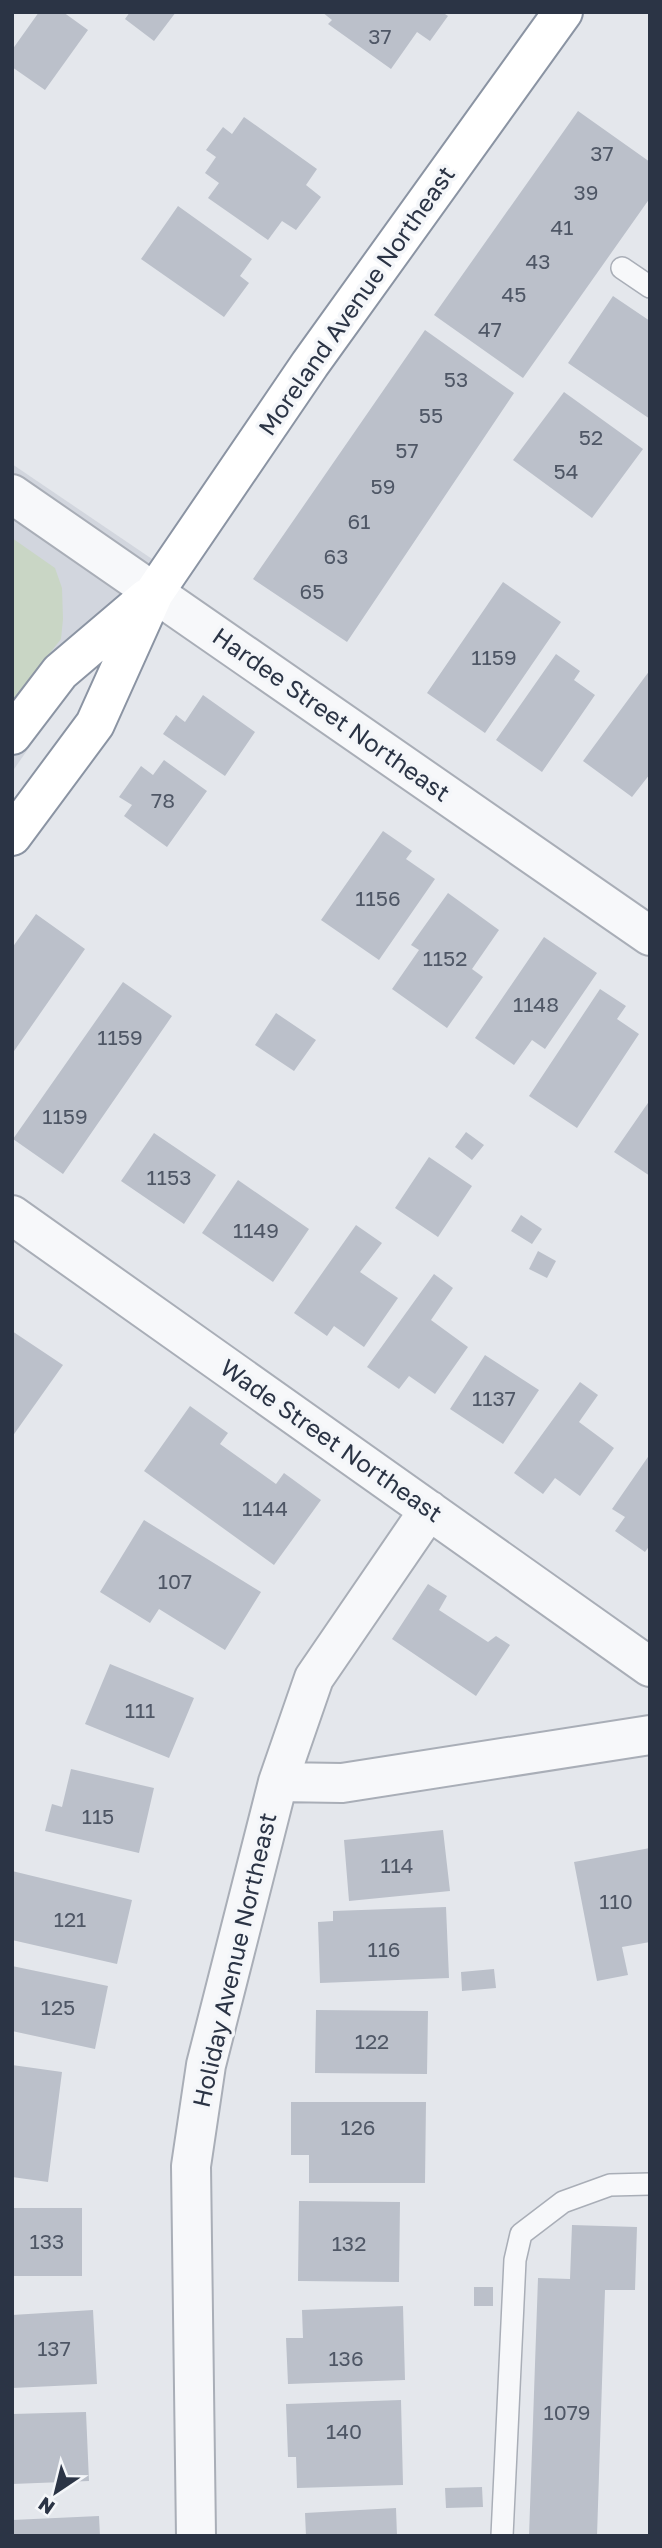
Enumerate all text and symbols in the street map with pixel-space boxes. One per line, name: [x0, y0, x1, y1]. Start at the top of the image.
house number: 37: [368, 23, 392, 49]
house number: 37: [590, 140, 614, 166]
street label: Moreland Avenue Northeast: [251, 160, 460, 440]
house number: 39: [574, 179, 599, 205]
house number: 41: [551, 214, 574, 240]
house number: 43: [525, 248, 551, 274]
house number: 45: [502, 281, 527, 307]
house number: 47: [478, 316, 502, 342]
house number: 53: [444, 366, 468, 392]
house number: 55: [419, 402, 443, 428]
house number: 52: [579, 424, 603, 450]
house number: 57: [395, 437, 419, 463]
house number: 54: [554, 458, 579, 484]
house number: 59: [371, 473, 395, 499]
house number: 61: [348, 508, 370, 534]
house number: 63: [324, 543, 349, 569]
house number: 65: [300, 578, 324, 604]
street label: Hardee Street Northeast: [208, 621, 456, 807]
house number: 1159: [471, 644, 517, 670]
house number: 78: [151, 787, 175, 813]
house number: 1156: [355, 885, 401, 911]
house number: 1152: [423, 945, 467, 971]
house number: 1148: [513, 991, 559, 1017]
house number: 1159: [97, 1024, 143, 1050]
house number: 1159: [42, 1103, 88, 1129]
house number: 1153: [147, 1164, 191, 1190]
house number: 1149: [233, 1217, 279, 1243]
street label: Wade Street Northeast: [215, 1352, 448, 1527]
house number: 1137: [472, 1385, 516, 1411]
house number: 1144: [242, 1495, 288, 1521]
house number: 107: [158, 1568, 192, 1594]
house number: 111: [125, 1697, 155, 1723]
house number: 115: [82, 1803, 114, 1829]
street label: Holiday Avenue Northeast: [186, 1810, 282, 2110]
house number: 114: [380, 1852, 414, 1878]
house number: 110: [599, 1888, 633, 1914]
house number: 121: [54, 1906, 86, 1932]
house number: 116: [367, 1936, 401, 1962]
house number: 125: [41, 1994, 75, 2020]
house number: 122: [355, 2028, 389, 2054]
house number: 126: [340, 2114, 376, 2140]
house number: 133: [30, 2228, 64, 2254]
house number: 132: [332, 2230, 366, 2256]
house number: 137: [37, 2335, 71, 2361]
house number: 136: [328, 2345, 364, 2371]
house number: 1079: [543, 2399, 591, 2425]
house number: 140: [326, 2418, 362, 2444]
north arrow: [21, 2457, 91, 2527]
text: N: [33, 2493, 58, 2520]

